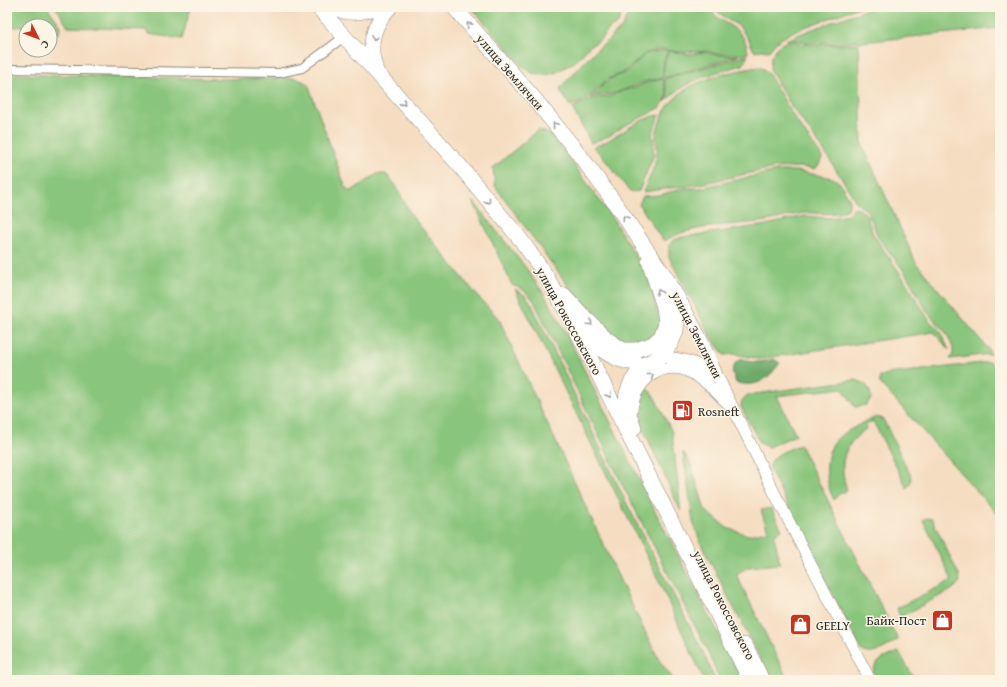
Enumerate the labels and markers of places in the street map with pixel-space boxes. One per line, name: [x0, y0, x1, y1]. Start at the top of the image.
fuel station icon: Rosneft: [669, 398, 695, 424]
place label: Rosneft: [698, 402, 740, 421]
shop icon: Байк-Пост: [929, 607, 955, 633]
place label: Байк-Пост: [866, 611, 927, 630]
shop icon: GEELY: [787, 612, 813, 638]
place label: GEELY: [816, 616, 850, 635]

